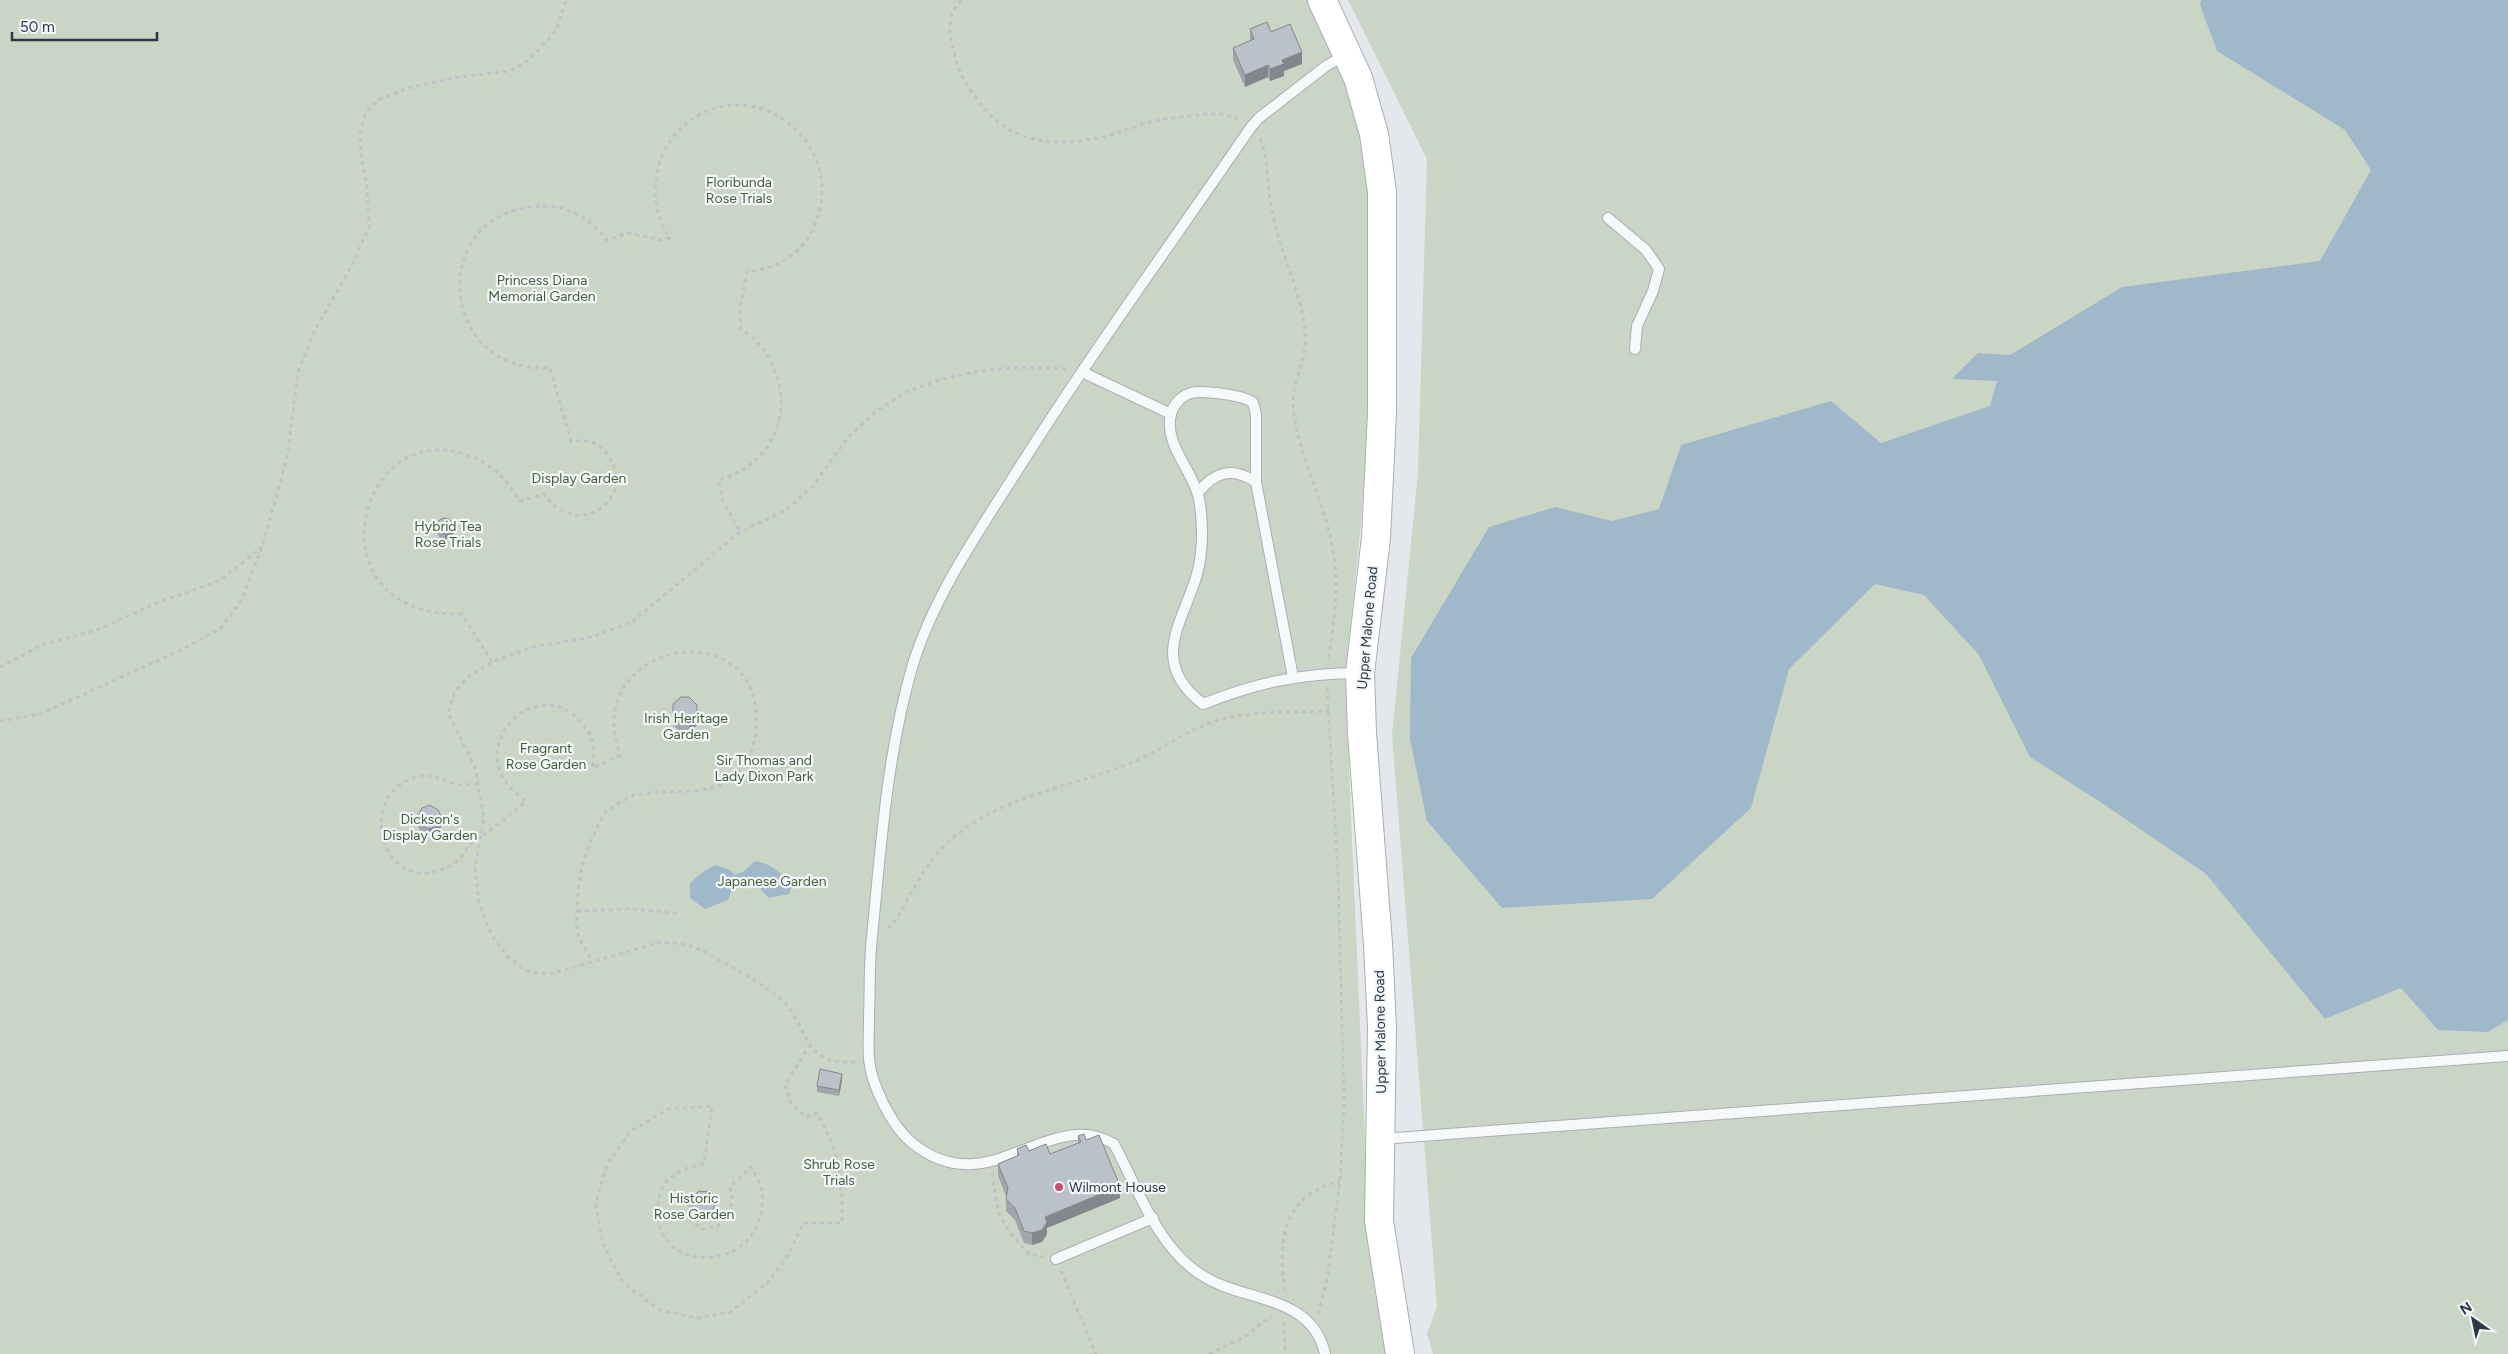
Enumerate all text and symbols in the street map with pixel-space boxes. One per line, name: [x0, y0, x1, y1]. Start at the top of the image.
scale bar: [12, 10, 158, 42]
text: 50 m: [20, 18, 55, 36]
park label: Floribunda Rose Trials: [706, 174, 772, 207]
park label: Princess Diana Memorial Garden: [488, 272, 596, 305]
park label: Display Garden: [532, 470, 627, 487]
park label: Hybrid Tea Rose Trials: [414, 518, 482, 551]
street label: Upper Malone Road: [1354, 566, 1381, 690]
park label: Irish Heritage Garden: [644, 710, 728, 743]
park label: Fragrant Rose Garden: [506, 740, 587, 773]
park label: Sir Thomas and Lady Dixon Park: [715, 752, 814, 785]
park label: Dickson's Display Garden: [383, 811, 478, 844]
park label: Japanese Garden: [717, 873, 827, 890]
street label: Upper Malone Road: [1371, 970, 1390, 1094]
park label: Shrub Rose Trials: [803, 1156, 875, 1189]
place label: Wilmont House: [1069, 1179, 1166, 1196]
marker: Wilmont House: [1053, 1181, 1065, 1193]
park label: Historic Rose Garden: [654, 1190, 735, 1223]
north arrow: [2448, 1294, 2498, 1344]
text: N: [2457, 1298, 2475, 1319]

